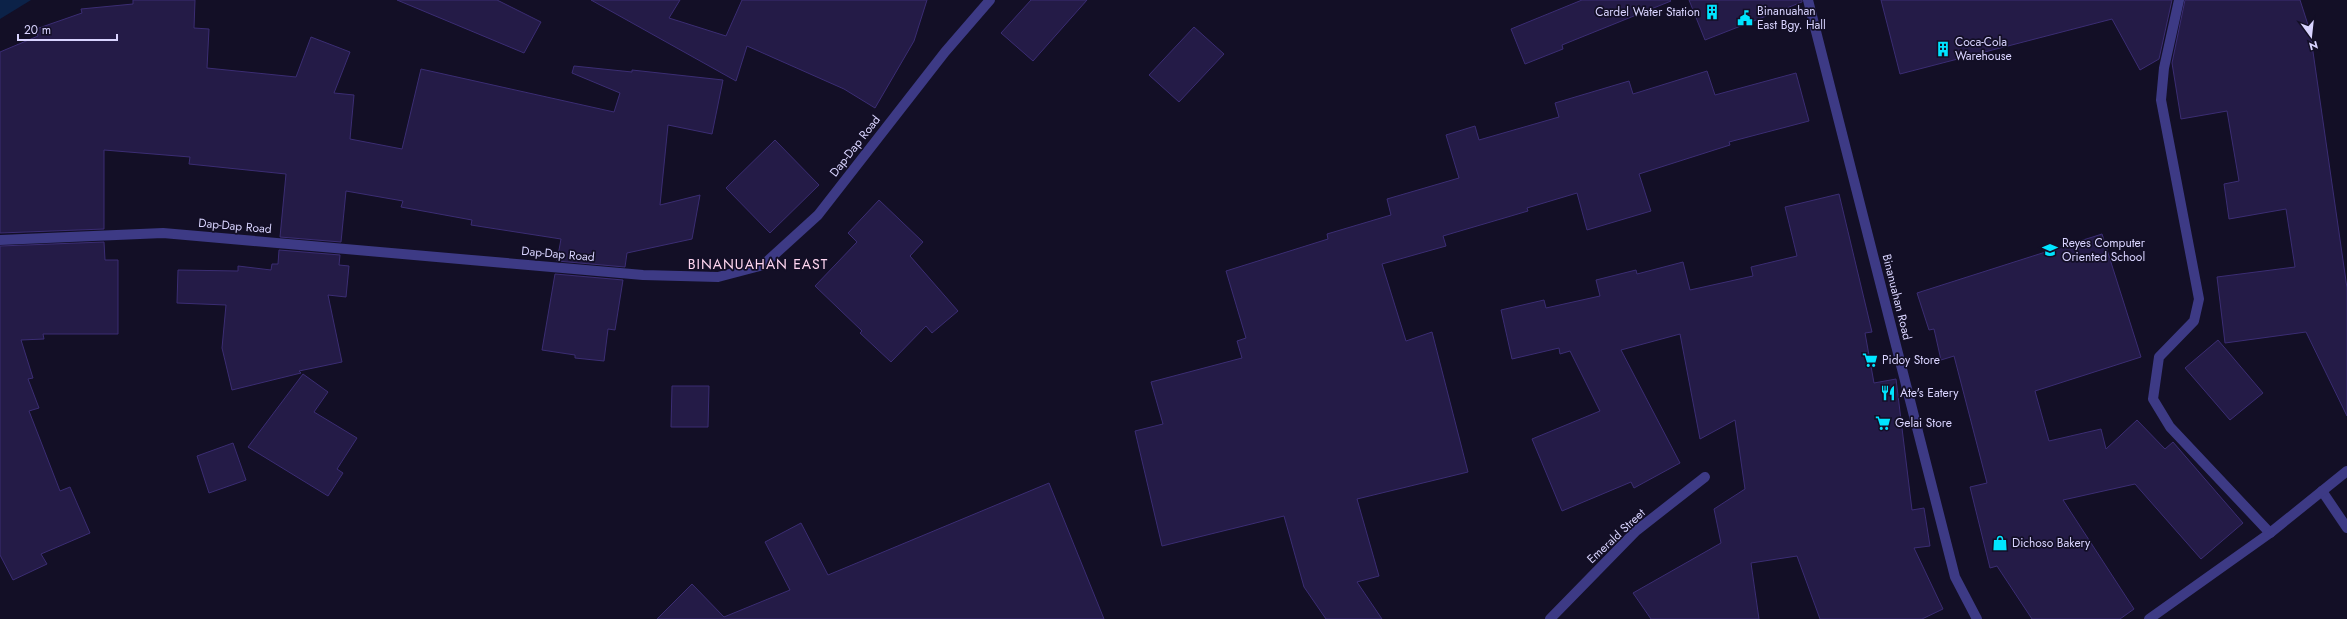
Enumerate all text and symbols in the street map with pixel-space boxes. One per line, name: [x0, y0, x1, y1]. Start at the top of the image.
place label: Binanuahan East Bgy. Hall: [1757, 2, 1826, 34]
place label: Cardel Water Station: [1595, 3, 1700, 21]
building icon: Cardel Water Station: [1703, 3, 1721, 21]
public building icon: Binanuahan East Bgy. Hall: [1736, 9, 1754, 27]
scale bar: [18, 16, 117, 42]
north arrow: [2291, 16, 2331, 56]
text: 20 m: [24, 21, 51, 39]
place label: Coca-Cola Warehouse: [1955, 33, 2012, 65]
text: N: [2307, 37, 2320, 55]
building icon: Coca-Cola Warehouse: [1934, 40, 1952, 58]
street label: Dap-Dap Road: [825, 111, 885, 181]
street label: Dap-Dap Road: [198, 214, 272, 238]
place label: Reyes Computer Oriented School: [2062, 234, 2146, 266]
school or university icon: Reyes Computer Oriented School: [2041, 241, 2059, 259]
street label: Dap-Dap Road: [521, 242, 595, 266]
street label: Binanuahan Road: [1878, 252, 1916, 342]
district label: BINANUAHAN EAST: [688, 254, 828, 274]
supermarket icon: Pidoy Store: [1861, 351, 1879, 369]
place label: Pidoy Store: [1882, 351, 1940, 369]
restaurant icon: Ate's Eatery: [1879, 384, 1897, 402]
place label: Ate's Eatery: [1900, 384, 1959, 402]
supermarket icon: Gelai Store: [1874, 414, 1892, 432]
place label: Gelai Store: [1895, 414, 1952, 432]
street label: Emerald Street: [1583, 504, 1649, 568]
shop icon: Dichoso Bakery: [1991, 534, 2009, 552]
place label: Dichoso Bakery: [2012, 534, 2091, 552]

